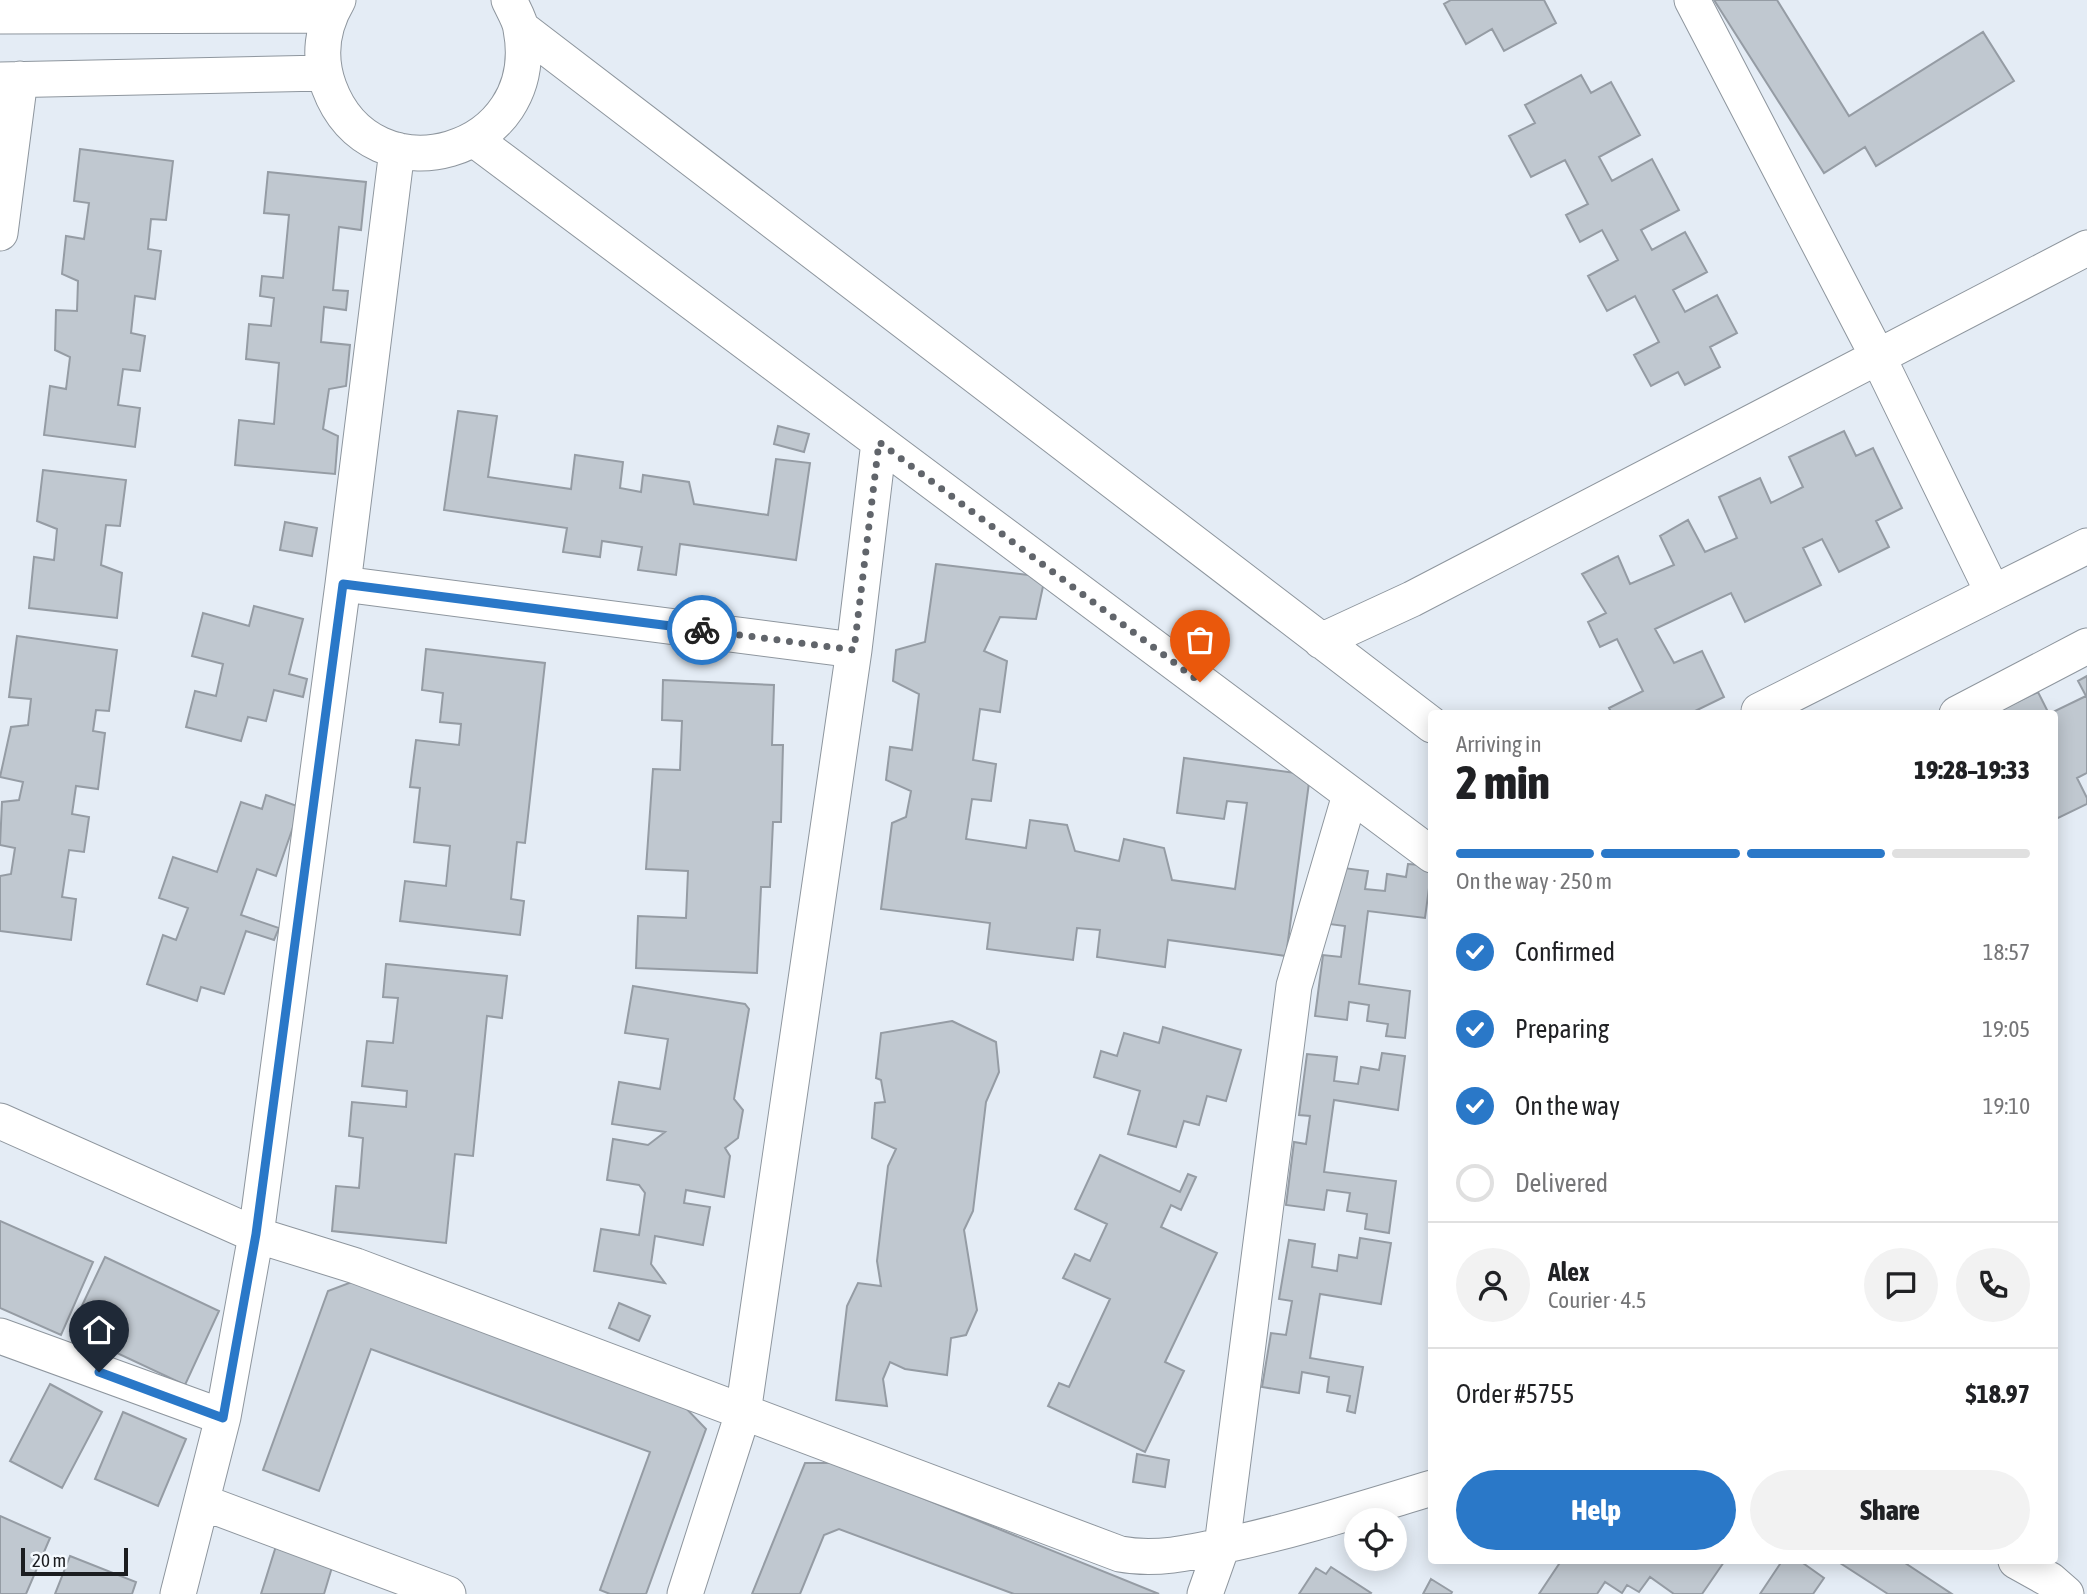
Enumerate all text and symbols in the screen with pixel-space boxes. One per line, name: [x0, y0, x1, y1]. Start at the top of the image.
courier: [667, 595, 737, 665]
pin: [1170, 610, 1230, 682]
icon: bike: [683, 611, 721, 649]
icon: bag: [1181, 621, 1219, 659]
text: Arriving in: [1456, 731, 1542, 757]
text: 19:28–19:33: [1914, 755, 2030, 785]
text: 2 min: [1456, 756, 1550, 809]
text: On the way · 250 m: [1456, 868, 1612, 894]
icon: check: [1456, 933, 1494, 971]
text: Confirmed: [1515, 937, 1615, 967]
text: 18:57: [1983, 939, 2030, 965]
icon: check: [1456, 1010, 1494, 1048]
text: Preparing: [1515, 1014, 1609, 1044]
text: 19:05: [1982, 1016, 2030, 1042]
icon: check: [1456, 1087, 1494, 1125]
text: On the way: [1515, 1091, 1620, 1121]
text: 19:10: [1983, 1093, 2030, 1119]
text: Delivered: [1515, 1168, 1608, 1198]
button: person: [1456, 1248, 1530, 1322]
button: chat: [1864, 1248, 1938, 1322]
button: phone: [1956, 1248, 2030, 1322]
text: Alex: [1548, 1257, 1589, 1287]
text: Courier · 4.5: [1548, 1287, 1647, 1313]
pin: [69, 1300, 129, 1372]
icon: home: [80, 1311, 118, 1349]
text: Order #5755: [1456, 1379, 1575, 1409]
text: $18.97: [1966, 1379, 2030, 1409]
button: Help: [1456, 1470, 1736, 1550]
button: Share: [1750, 1470, 2030, 1550]
map controls: [1344, 1508, 1407, 1571]
button: locate: [1344, 1508, 1407, 1571]
scale bar: [21, 1545, 128, 1577]
text: 20 m: [32, 1549, 66, 1571]

